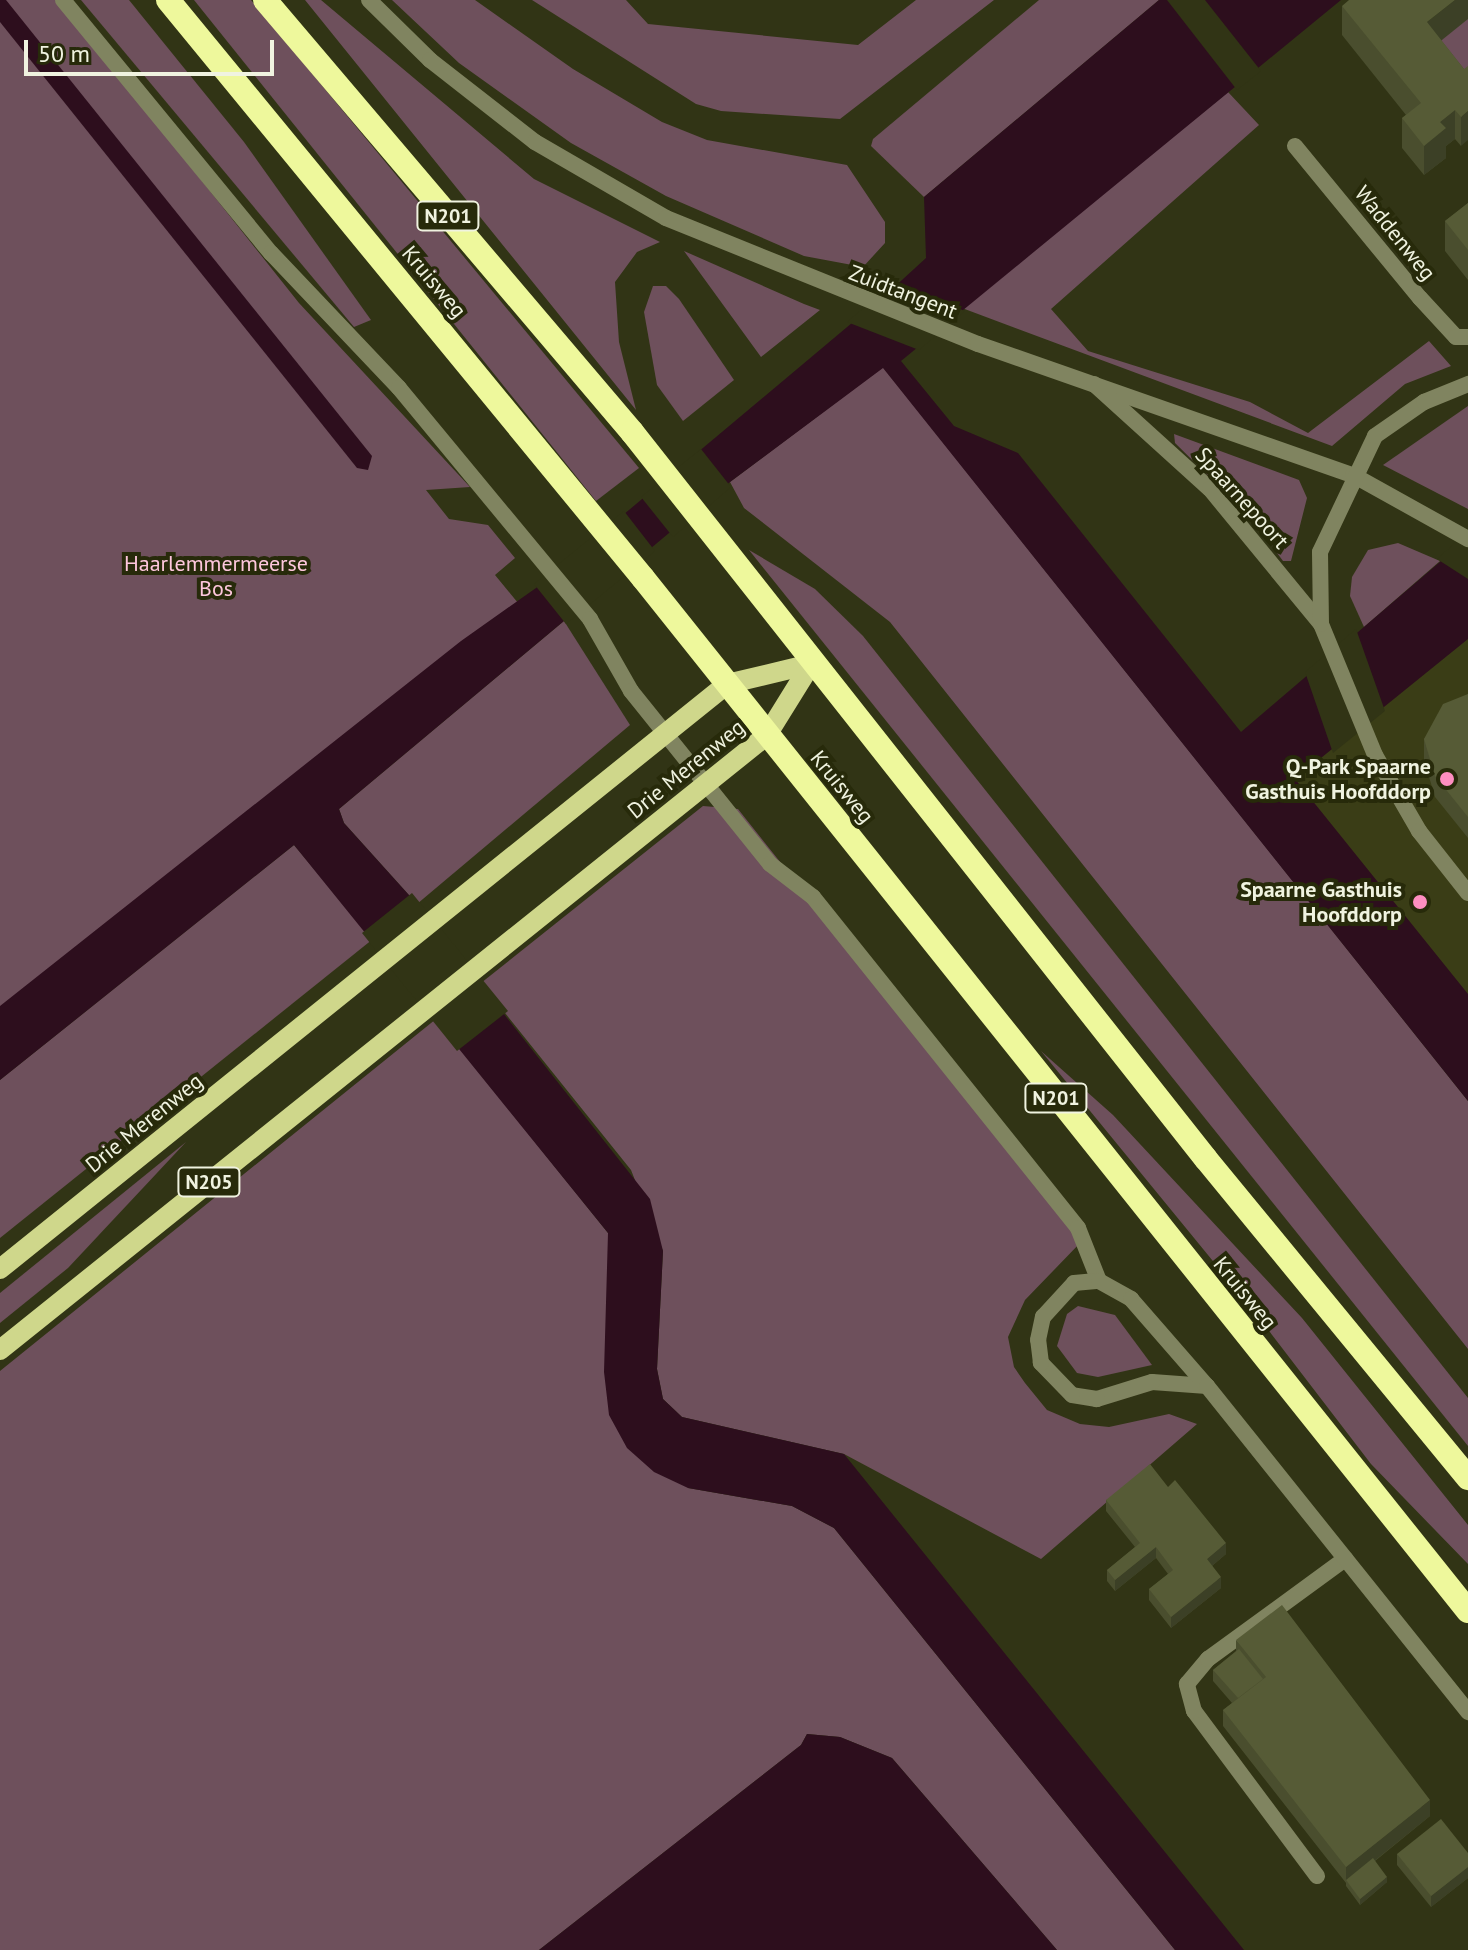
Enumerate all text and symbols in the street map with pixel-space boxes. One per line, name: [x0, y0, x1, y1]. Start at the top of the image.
scale bar: [28, 24, 278, 74]
text: 50 m: [38, 38, 90, 69]
street label: Waddenweg: [1349, 180, 1441, 286]
road number: N201: [416, 200, 480, 232]
street label: Kruisweg: [396, 241, 472, 323]
street label: Zuidtangent: [845, 259, 961, 325]
street label: Spaarnepoort: [1190, 442, 1294, 554]
park label: Haarlemmermeerse Bos: [124, 550, 308, 602]
street label: Drie Merenweg: [622, 714, 750, 824]
street label: Kruisweg: [805, 745, 879, 829]
place label: Q-Park Spaarne Gasthuis Hoofddorp: [1245, 753, 1431, 804]
marker: Q-Park Spaarne Gasthuis Hoofddorp: [1438, 770, 1456, 788]
place label: Spaarne Gasthuis Hoofddorp: [1240, 876, 1402, 928]
marker: Spaarne Gasthuis Hoofddorp: [1409, 891, 1431, 913]
street label: Drie Merenweg: [80, 1068, 208, 1178]
road number: N201: [1024, 1082, 1088, 1114]
road number: N205: [177, 1166, 241, 1198]
street label: Kruisweg: [1208, 1251, 1282, 1335]

